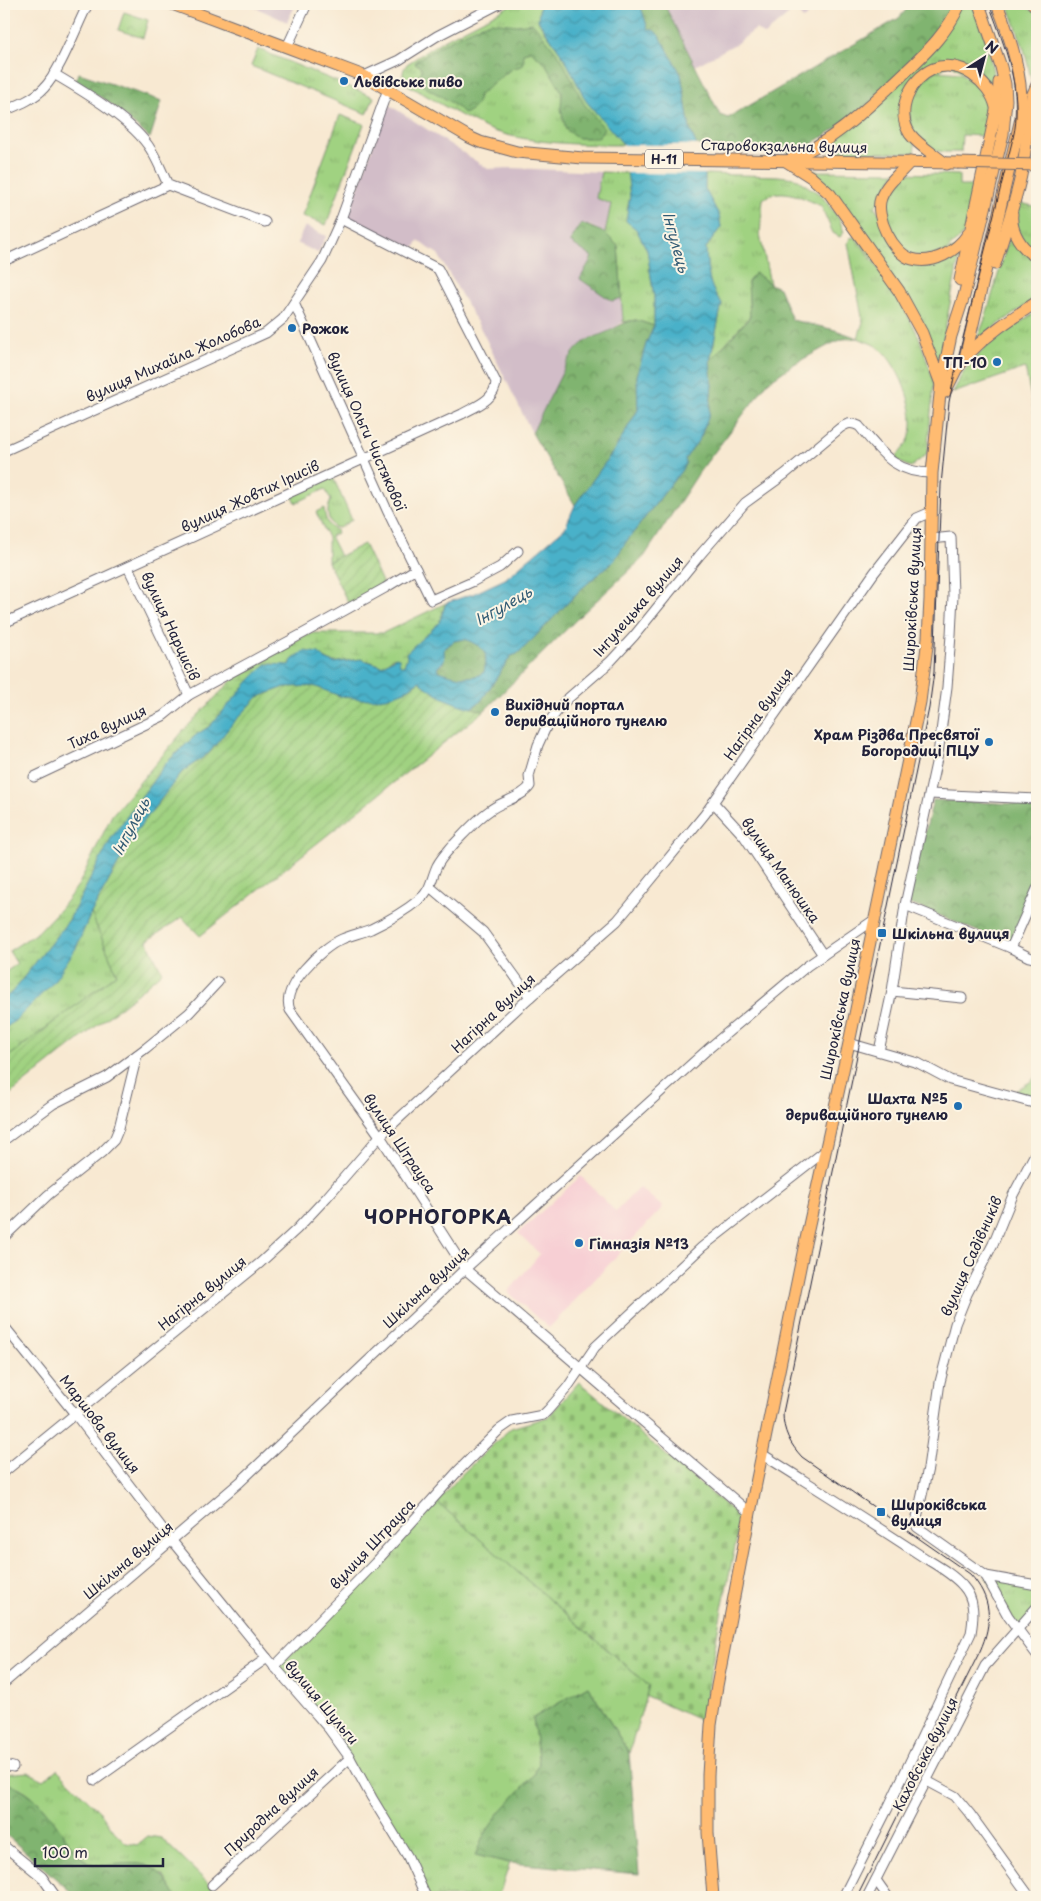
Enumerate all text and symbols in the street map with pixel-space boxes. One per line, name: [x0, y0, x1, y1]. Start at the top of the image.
north arrow: [958, 32, 1008, 82]
text: N: [981, 35, 1003, 59]
place label: Львівське пиво: [354, 71, 463, 92]
marker: Львівське пиво: [338, 75, 350, 87]
street label: Старовокзальна вулиця: [700, 134, 868, 158]
road number: Н-11: [645, 150, 683, 168]
water label: Інгулець: [658, 209, 696, 276]
street label: вулиця Михайла Жолобова: [82, 311, 264, 407]
place label: Рожок: [302, 318, 349, 339]
marker: Рожок: [286, 322, 298, 334]
street label: вулиця Ольги Чистякової: [322, 348, 412, 515]
place label: ТП-10: [943, 352, 987, 373]
marker: ТП-10: [991, 356, 1003, 368]
street label: вулиця Жовтих Ірисів: [177, 455, 323, 537]
street label: Широківська вулиця: [898, 526, 926, 672]
street label: Інгулецька вулиця: [588, 551, 688, 661]
street label: вулиця Нарцисів: [137, 568, 205, 684]
water label: Інгулець: [470, 579, 537, 630]
street label: Нагірна вулиця: [718, 664, 798, 764]
place label: Вихідний портал дериваційного тунелю: [505, 694, 667, 731]
street label: Тиха вулиця: [64, 700, 150, 754]
marker: Вихідний портал дериваційного тунелю: [489, 706, 501, 718]
place label: Храм Різдва Пресвятої Богородиці ПЦУ: [814, 724, 981, 761]
marker: Храм Різдва Пресвятої Богородиці ПЦУ: [983, 736, 995, 748]
water label: Інгулець: [105, 792, 155, 859]
street label: вулиця Манюшка: [737, 813, 826, 927]
place label: Шкільна вулиця: [892, 923, 1010, 944]
marker: Шкільна вулиця: [876, 927, 888, 939]
street label: Широківська вулиця: [815, 936, 865, 1082]
street label: Нагірна вулиця: [446, 968, 540, 1058]
place label: Шахта №5 дериваційного тунелю: [786, 1088, 948, 1125]
street label: вулиця Штрауса: [359, 1089, 442, 1198]
marker: Шахта №5 дериваційного тунелю: [952, 1100, 964, 1112]
street label: вулиця Садівників: [935, 1193, 1007, 1319]
district label: ЧОРНОГОРКА: [364, 1202, 512, 1230]
place label: Гімназія №13: [589, 1233, 689, 1254]
marker: Гімназія №13: [573, 1237, 585, 1249]
street label: Шкільна вулиця: [378, 1241, 474, 1333]
street label: Нагірна вулиця: [153, 1251, 251, 1335]
street label: Маршова вулиця: [55, 1370, 145, 1478]
street label: вулиця Штрауса: [324, 1494, 420, 1594]
place label: Широківська вулиця: [891, 1494, 987, 1531]
marker: Широківська вулиця: [875, 1506, 887, 1518]
street label: Шкільна вулиця: [78, 1516, 178, 1604]
street label: вулиця Шульги: [280, 1655, 364, 1749]
street label: Каховська вулиця: [887, 1694, 963, 1814]
street label: Природна вулиця: [219, 1762, 323, 1860]
scale bar: [35, 1836, 162, 1868]
text: 100 m: [42, 1840, 88, 1863]

